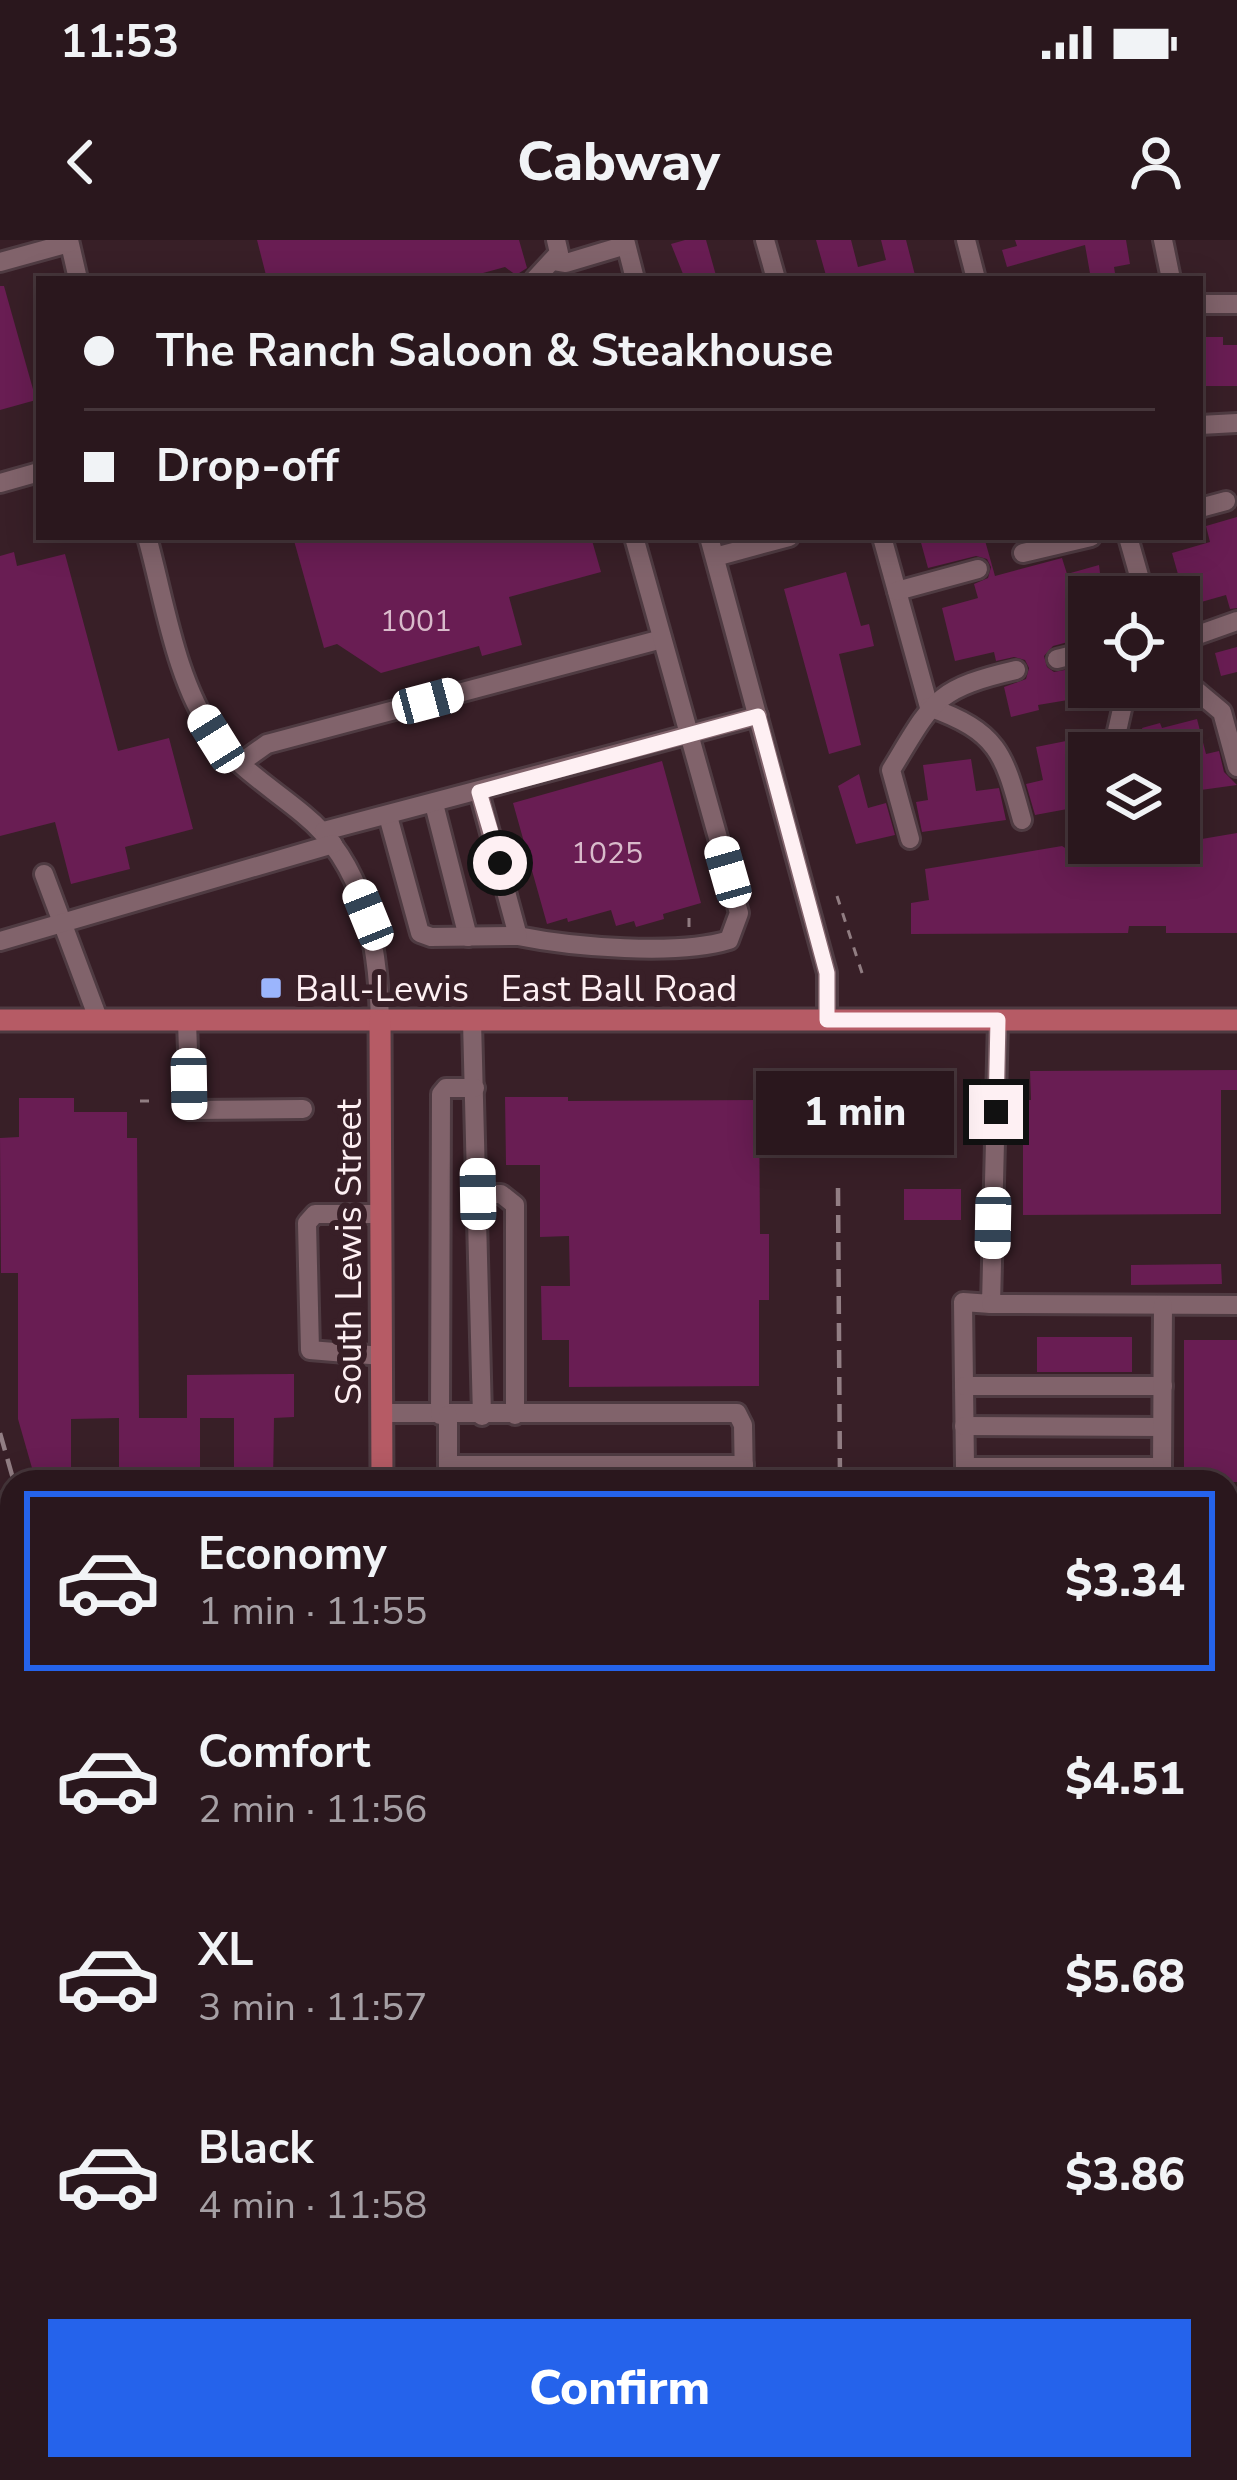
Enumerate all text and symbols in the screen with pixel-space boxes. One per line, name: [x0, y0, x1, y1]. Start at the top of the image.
text: 11:53: [60, 12, 179, 73]
text: Cabway: [517, 125, 720, 199]
icon: back: [48, 129, 114, 195]
icon: person: [1123, 129, 1189, 195]
text: The Ranch Saloon & Steakhouse: [156, 321, 833, 382]
text: Drop-off: [156, 436, 339, 497]
map controls: [1068, 576, 1200, 864]
button: locate: [1068, 576, 1200, 708]
house number: 1001: [380, 601, 452, 642]
car: [389, 674, 467, 728]
car: [182, 699, 250, 779]
button: layers: [1068, 732, 1200, 864]
car: [701, 832, 755, 912]
house number: 1025: [571, 833, 643, 874]
route start: [473, 836, 527, 890]
car: [338, 875, 398, 955]
place label: Ball-Lewis: [295, 965, 469, 1014]
street label: East Ball Road: [501, 965, 737, 1014]
marker: Ball-Lewis: [258, 975, 284, 1001]
car: [170, 1048, 208, 1120]
callout: 1 min: [756, 1070, 954, 1154]
route end: [969, 1085, 1023, 1139]
text: 1 min: [804, 1086, 906, 1139]
street label: South Lewis Street: [325, 1098, 374, 1405]
car: [459, 1158, 497, 1230]
car: [974, 1187, 1012, 1259]
text: Economy: [198, 1524, 387, 1585]
icon: car: [54, 1527, 162, 1635]
text: $3.34: [1065, 1551, 1185, 1612]
text: 1 min · 11:55: [198, 1585, 427, 1638]
text: Comfort: [198, 1722, 370, 1783]
icon: car: [54, 1725, 162, 1833]
text: $4.51: [1065, 1749, 1185, 1810]
text: 2 min · 11:56: [198, 1783, 427, 1836]
text: XL: [198, 1920, 254, 1981]
icon: car: [54, 1923, 162, 2031]
text: $5.68: [1065, 1947, 1185, 2008]
text: 3 min · 11:57: [198, 1981, 427, 2034]
text: Black: [198, 2118, 313, 2179]
icon: car: [54, 2121, 162, 2229]
text: $3.86: [1065, 2145, 1185, 2206]
text: 4 min · 11:58: [198, 2179, 427, 2232]
button: Confirm: [48, 2319, 1191, 2457]

